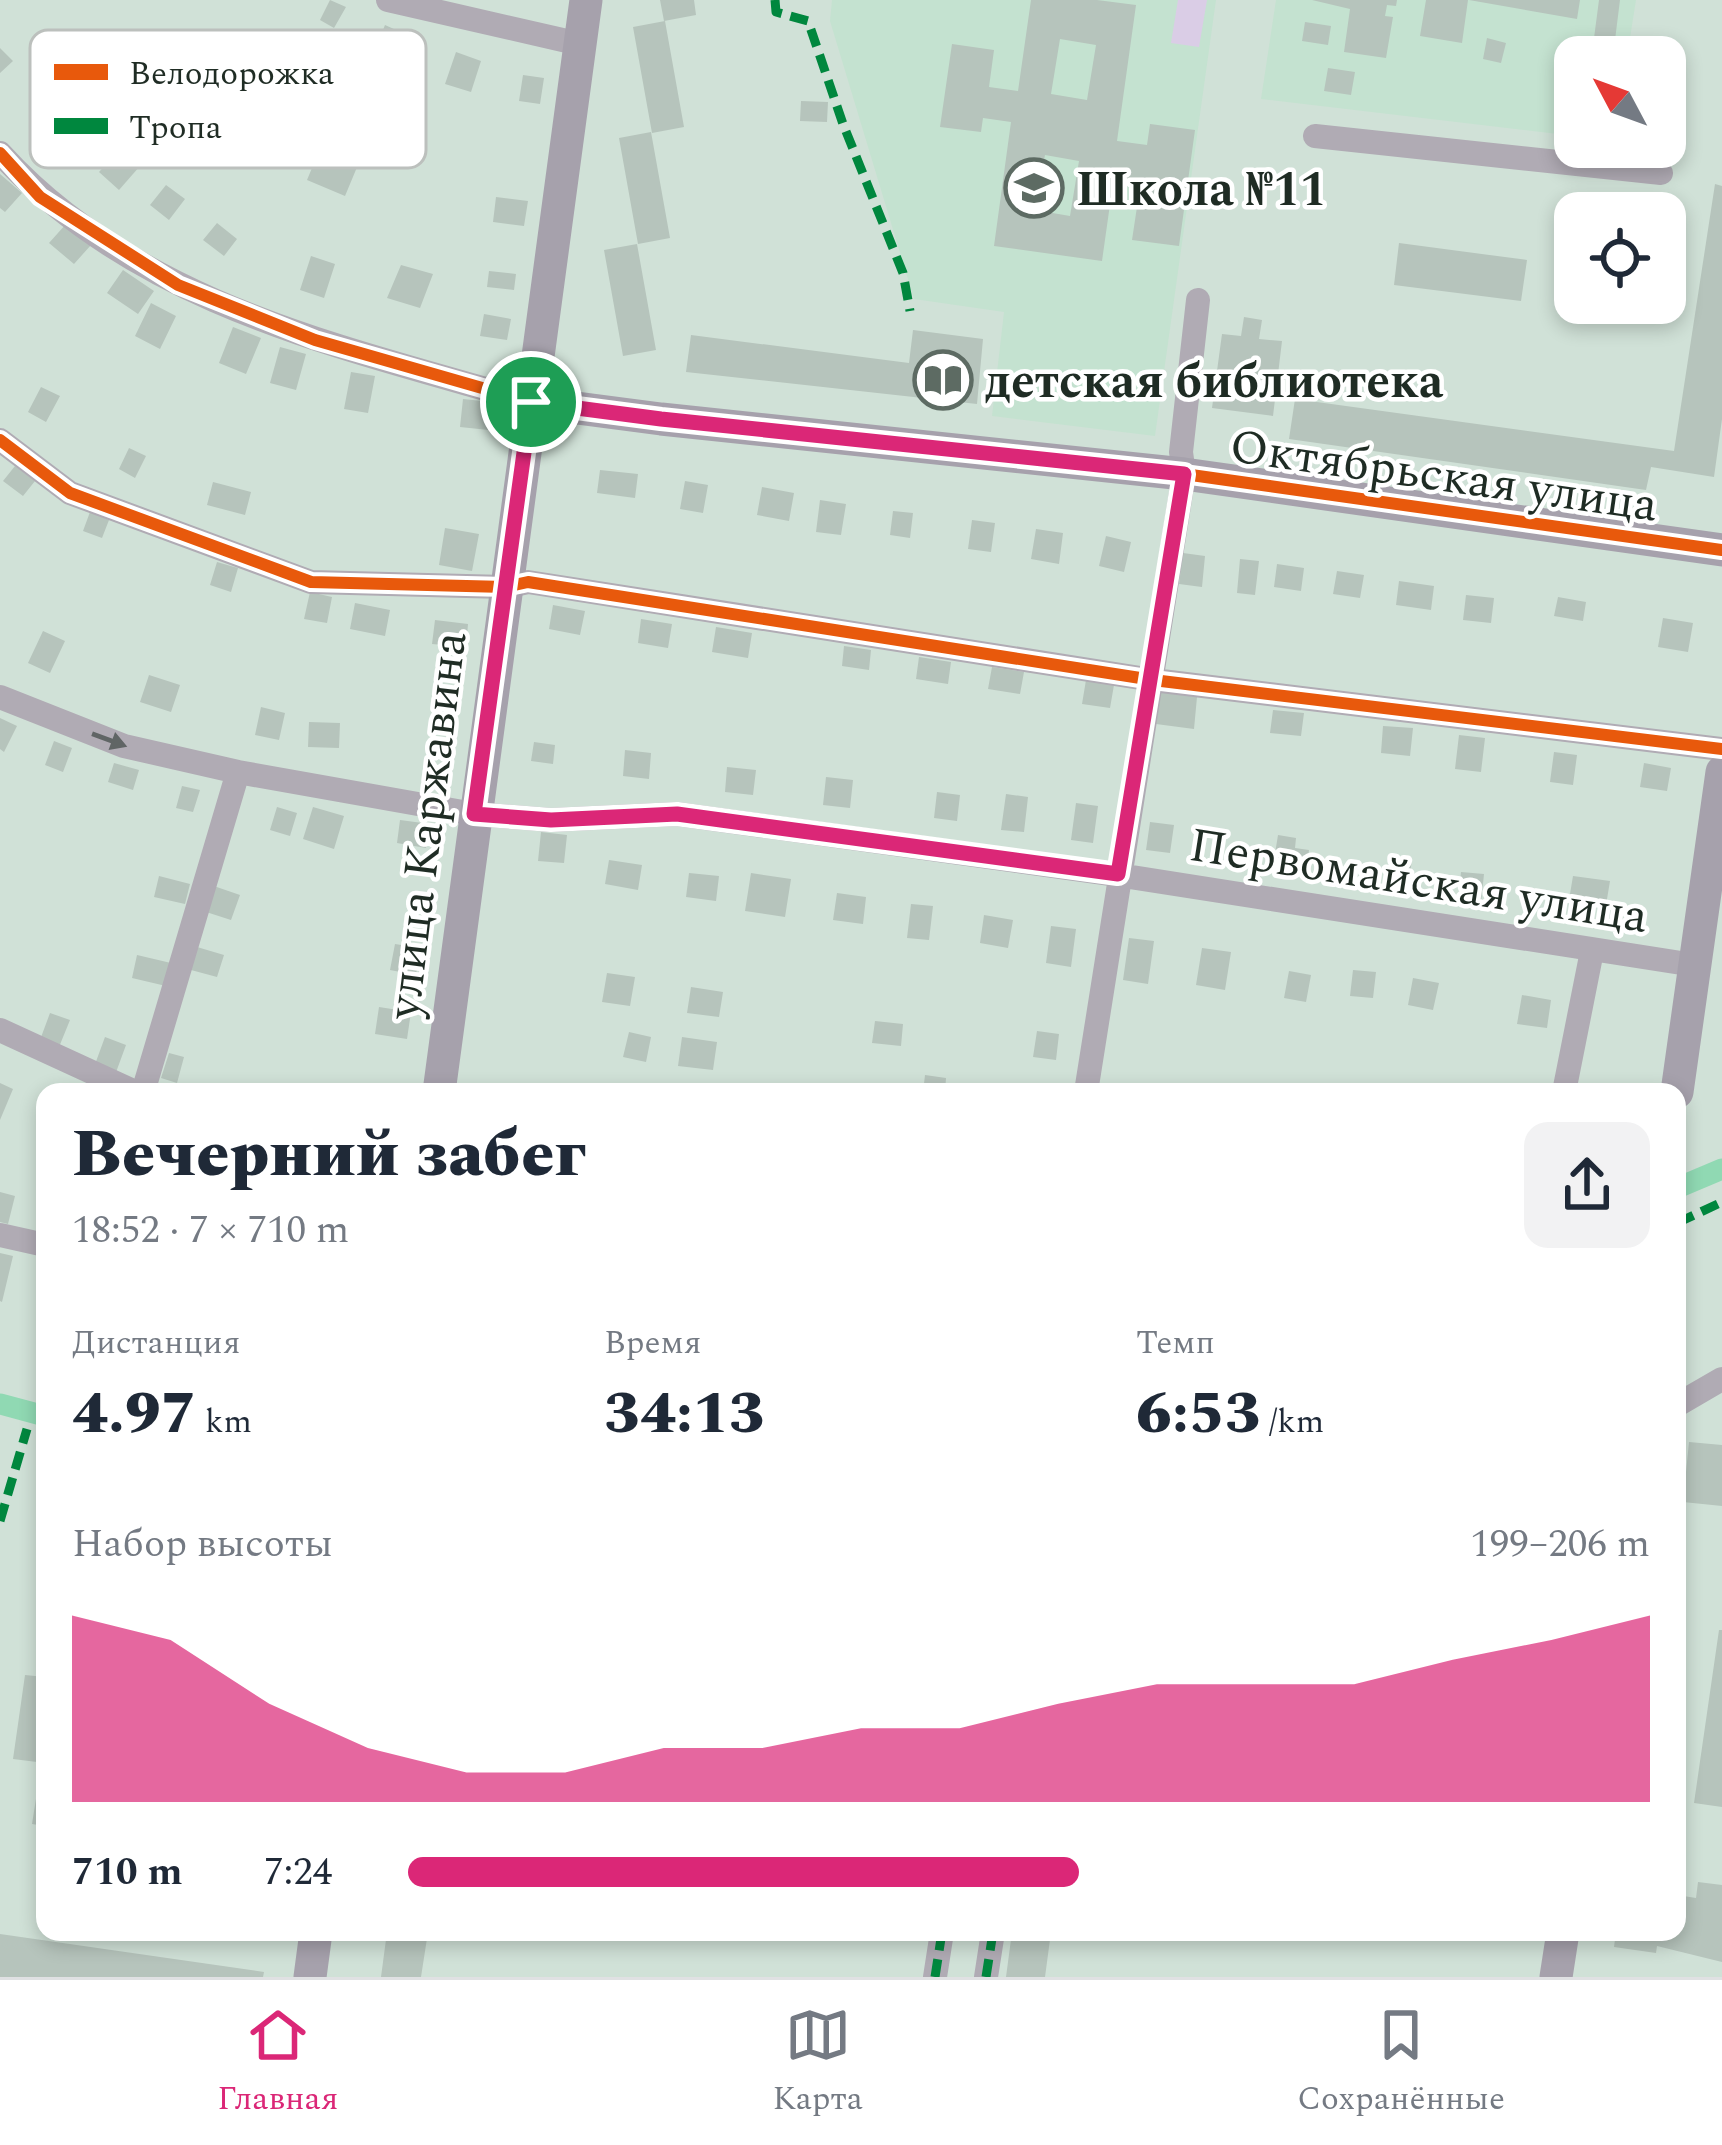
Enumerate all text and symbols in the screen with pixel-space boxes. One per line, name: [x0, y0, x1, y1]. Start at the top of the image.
legend: [30, 30, 426, 168]
north arrow: [1554, 36, 1686, 168]
map controls: [1554, 36, 1686, 324]
text: Велодорожка: [129, 49, 334, 99]
text: Тропа: [129, 103, 222, 153]
place label: Школа №11: [1076, 154, 1327, 227]
school or university icon: Школа №11: [1003, 157, 1065, 219]
button: locate: [1554, 192, 1686, 324]
place label: детская библиотека: [985, 346, 1444, 419]
library icon: детская библиотека: [912, 349, 974, 411]
pin: [480, 351, 582, 453]
icon: arrive: [498, 369, 564, 435]
street label: Октябрьская улица: [1225, 410, 1662, 543]
street label: улица Каржавина: [367, 627, 487, 1025]
one-way arrow: [91, 732, 127, 750]
street label: Первомайская улица: [1184, 809, 1653, 954]
text: Вечерний забег: [72, 1105, 586, 1206]
button: share: [1524, 1122, 1650, 1248]
text: 18:52 · 7 × 710 m: [72, 1201, 349, 1260]
text: Дистанция: [72, 1318, 240, 1368]
text: Время: [604, 1318, 702, 1368]
text: Темп: [1136, 1318, 1215, 1368]
text: 4.97: [72, 1368, 197, 1460]
text: 34:13: [604, 1368, 765, 1460]
text: 6:53: [1136, 1368, 1261, 1460]
text: km: [197, 1397, 252, 1447]
text: /km: [1261, 1397, 1324, 1447]
text: Набор высоты: [72, 1515, 333, 1574]
text: 199–206 m: [1470, 1515, 1650, 1574]
text: 710 m: [72, 1843, 183, 1902]
text: 7:24: [264, 1843, 332, 1902]
tab: Главная: [217, 2002, 338, 2124]
tab: Карта: [773, 2002, 863, 2124]
tab: Сохранённые: [1297, 2002, 1505, 2124]

